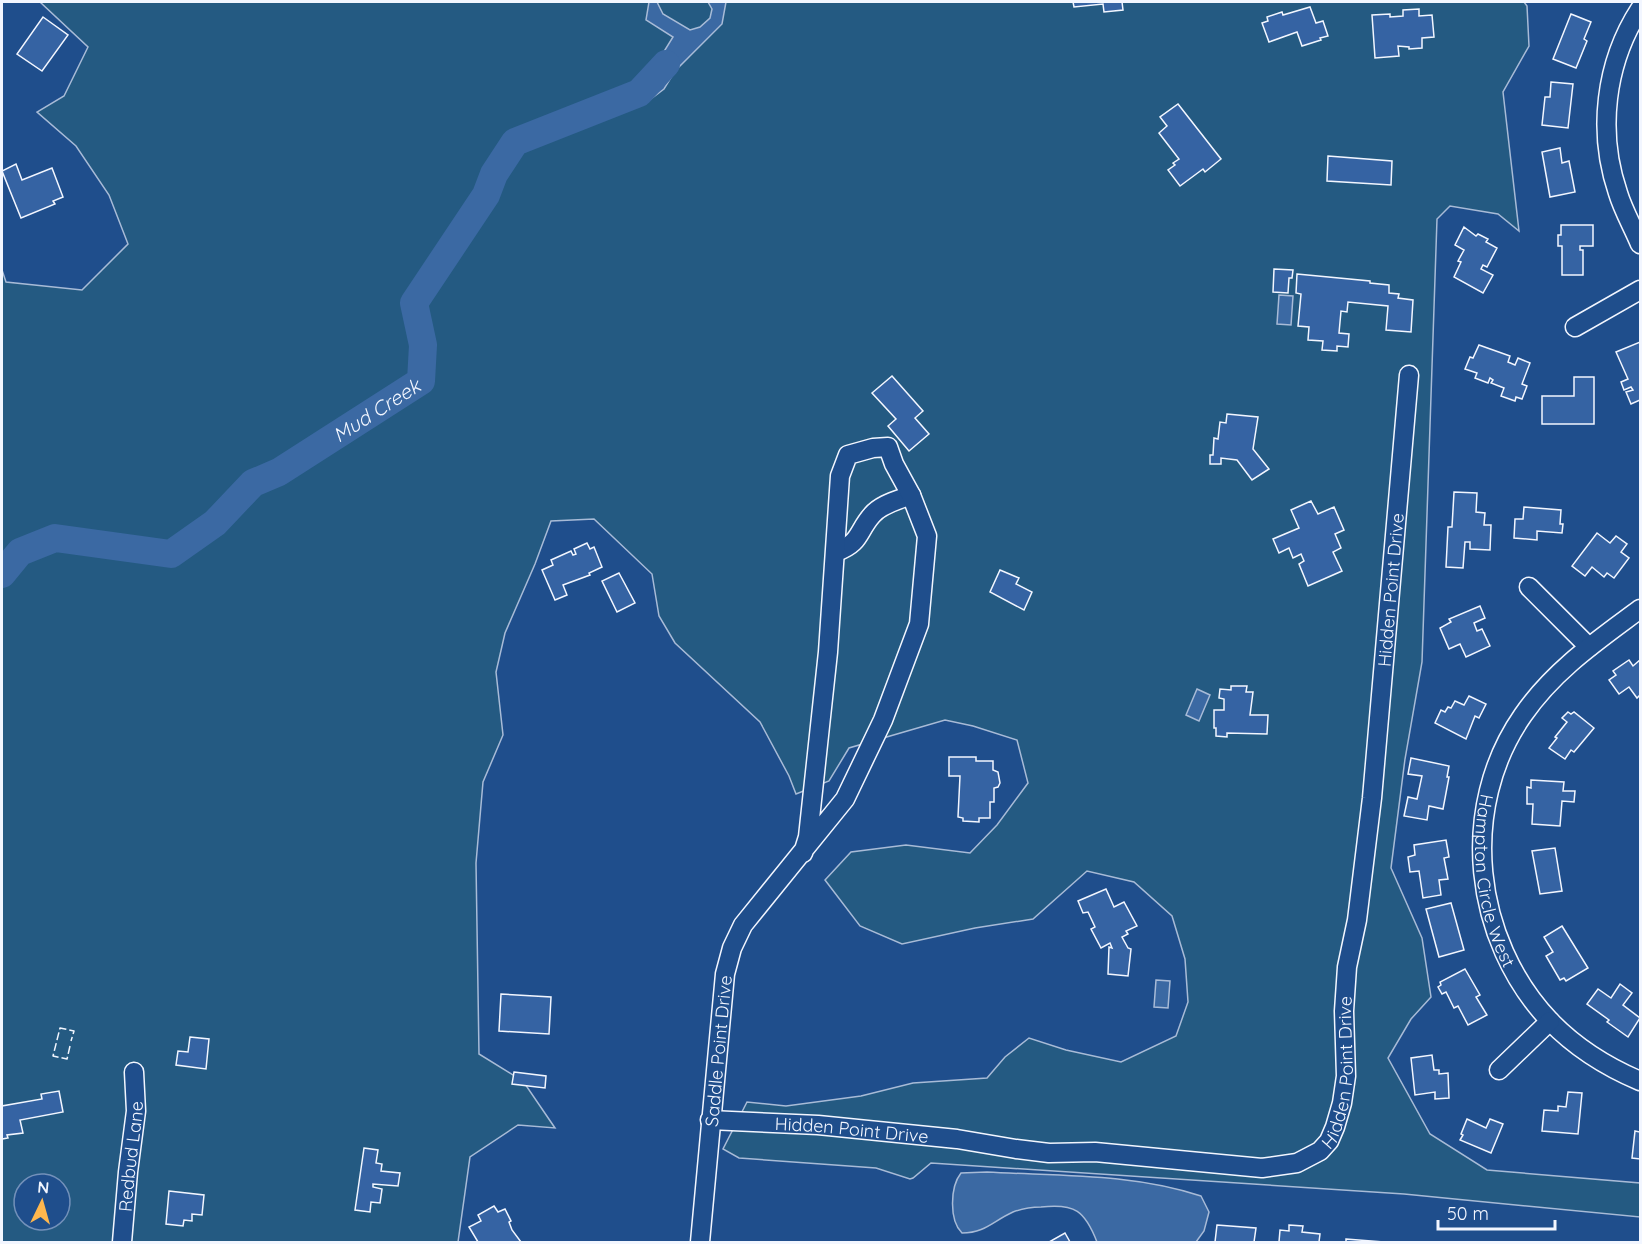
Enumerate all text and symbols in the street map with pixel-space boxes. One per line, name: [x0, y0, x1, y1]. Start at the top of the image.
water label: Mud Creek: [328, 371, 427, 447]
street label: Hidden Point Drive: [1372, 512, 1408, 668]
street label: Hampton Circle West: [1471, 792, 1521, 971]
street label: Saddle Point Drive: [699, 974, 736, 1128]
street label: Hidden Point Drive: [1316, 995, 1357, 1154]
street label: Redbud Lane: [113, 1101, 148, 1213]
street label: Hidden Point Drive: [774, 1112, 930, 1148]
north arrow: [12, 1172, 72, 1232]
text: N: [37, 1177, 50, 1198]
scale bar: [1438, 1193, 1555, 1231]
text: 50 m: [1447, 1202, 1489, 1225]

